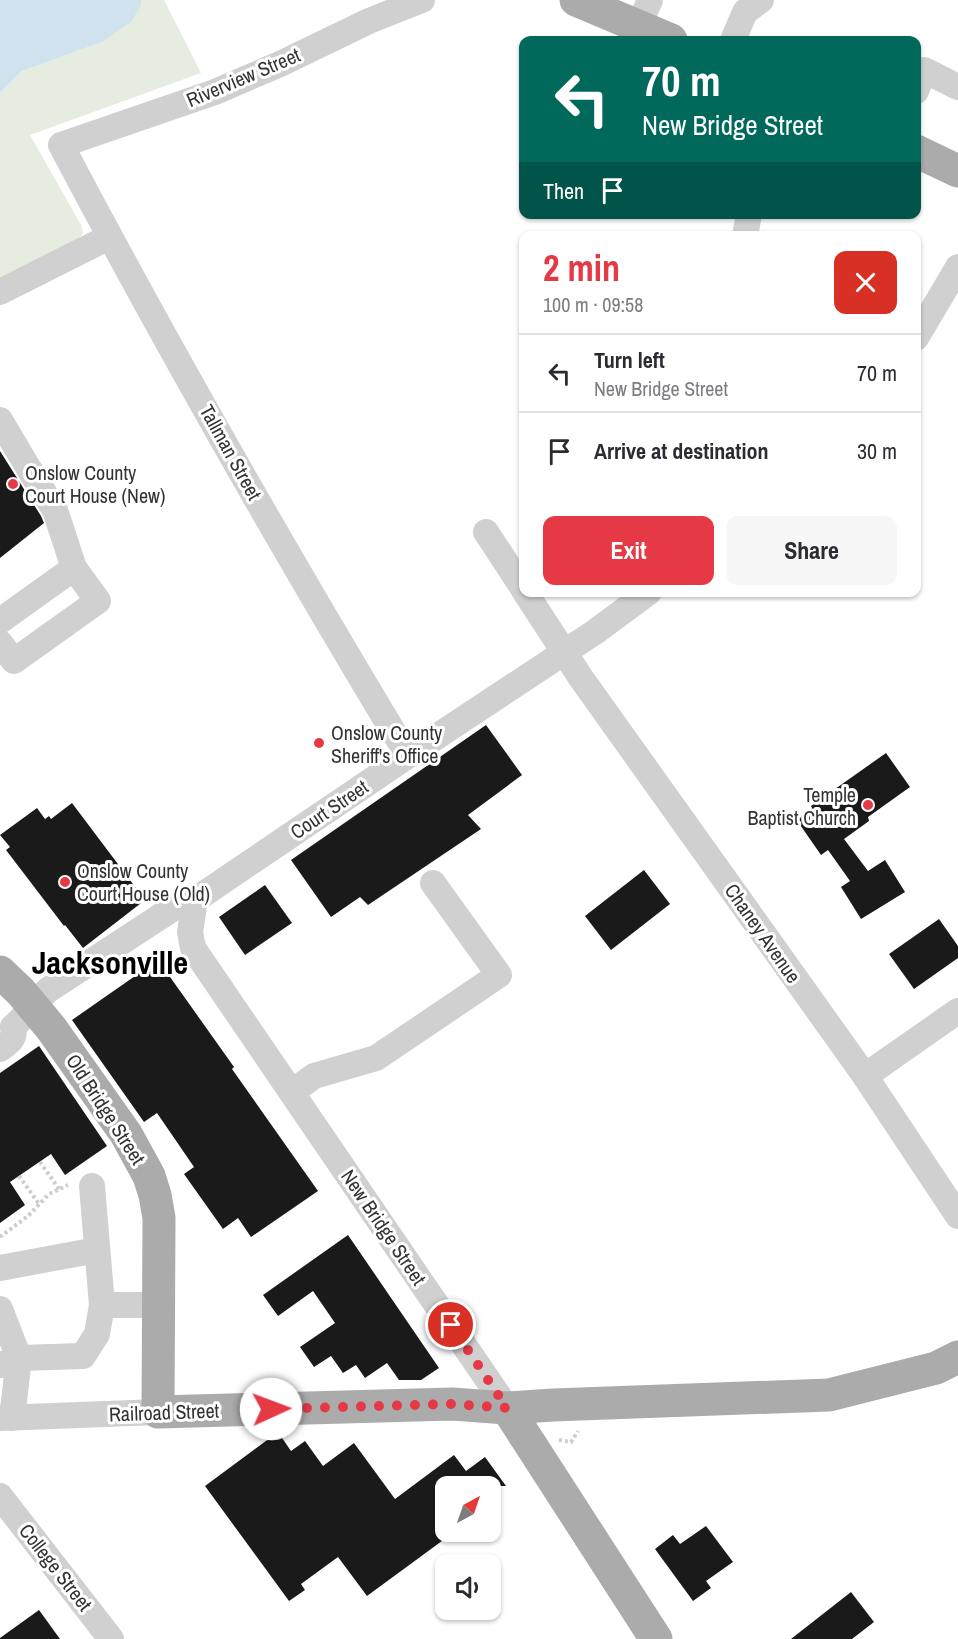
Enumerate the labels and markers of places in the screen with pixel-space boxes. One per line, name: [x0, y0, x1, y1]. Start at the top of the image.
place label: Onslow County Court House (New): [25, 459, 165, 509]
marker: Onslow County Court House (New): [6, 477, 20, 491]
place label: Onslow County Sheriff's Office: [331, 719, 443, 769]
marker: Onslow County Sheriff's Office: [312, 736, 326, 750]
place label: Temple Baptist Church: [748, 781, 856, 831]
marker: Temple Baptist Church: [861, 798, 875, 812]
place label: Onslow County Court House (Old): [77, 857, 210, 907]
marker: Onslow County Court House (Old): [58, 875, 72, 889]
pin: [425, 1299, 476, 1350]

